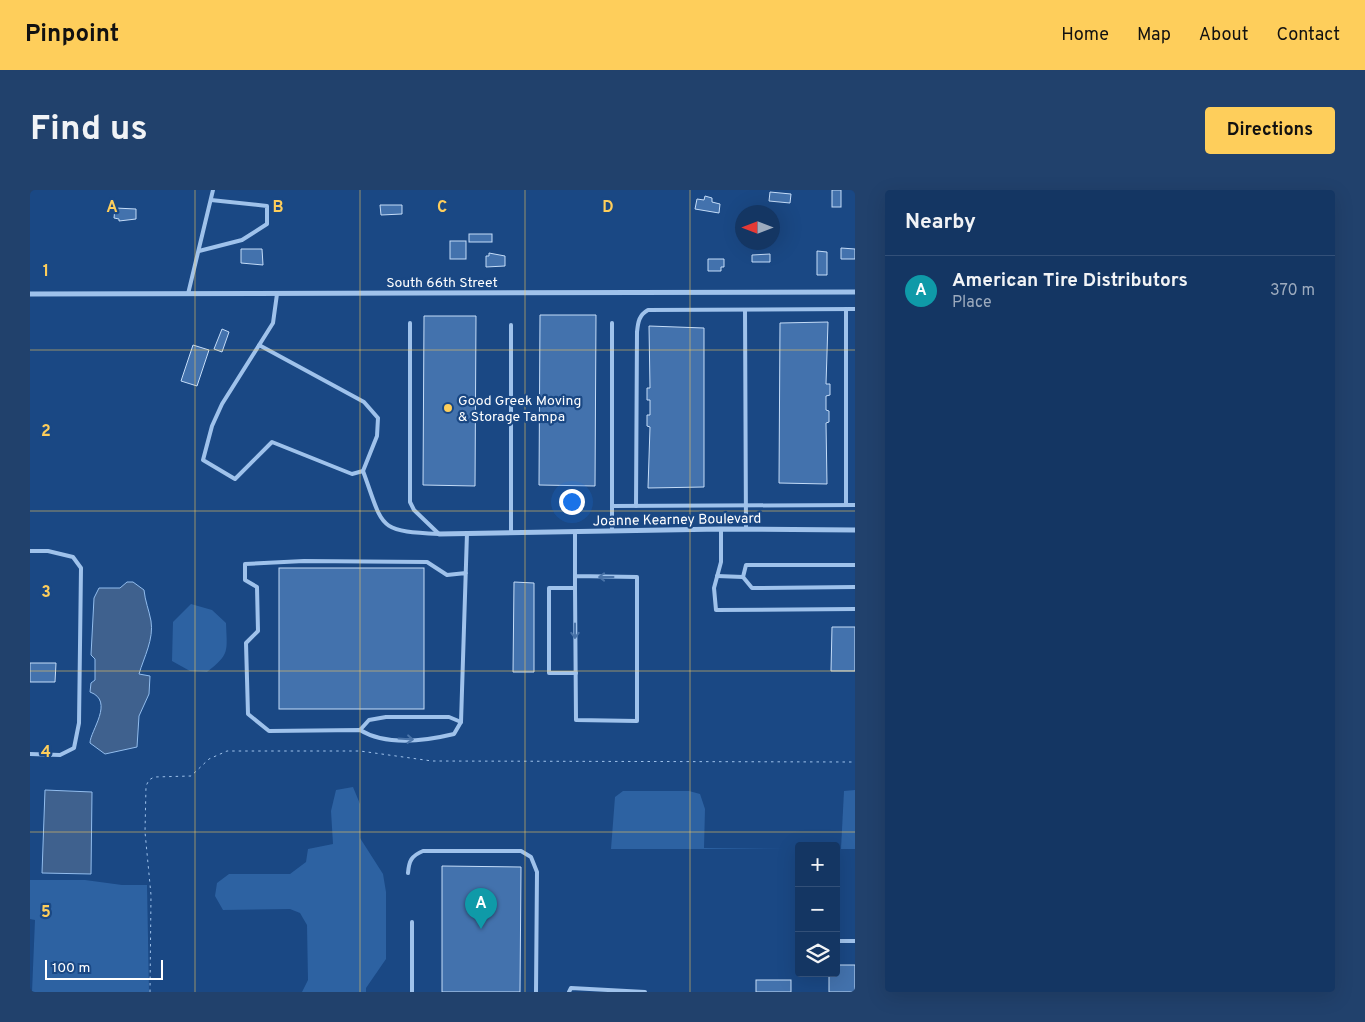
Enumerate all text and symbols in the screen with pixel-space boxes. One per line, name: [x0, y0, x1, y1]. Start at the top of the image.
text: Pinpoint: [25, 20, 119, 50]
text: Home: [1061, 24, 1109, 47]
text: Map: [1137, 24, 1171, 47]
text: About: [1199, 24, 1248, 47]
text: Contact: [1276, 24, 1340, 47]
button: Directions: [1205, 107, 1335, 154]
text: Find us: [30, 108, 148, 152]
text: A: [106, 198, 118, 218]
text: B: [272, 198, 284, 218]
text: C: [437, 198, 447, 218]
text: D: [602, 198, 614, 218]
north arrow: [735, 205, 780, 250]
text: Nearby: [905, 209, 976, 236]
text: 1: [43, 262, 49, 282]
text: American Tire Distributors: [952, 269, 1188, 293]
street label: South 66th Street: [386, 275, 498, 292]
text: A: [915, 281, 927, 301]
text: 370 m: [1270, 281, 1315, 301]
text: Place: [952, 293, 992, 313]
place label: Good Greek Moving & Storage Tampa: [458, 393, 581, 426]
marker: Good Greek Moving & Storage Tampa: [442, 402, 454, 414]
text: 2: [41, 422, 51, 442]
your location: [559, 489, 585, 515]
street label: Joanne Kearney Boulevard: [592, 511, 762, 530]
one-way arrow: [598, 572, 614, 582]
text: 3: [41, 583, 51, 603]
one-way arrow: [570, 622, 580, 639]
one-way arrow: [398, 735, 414, 744]
text: 4: [41, 743, 51, 763]
map controls: [795, 842, 840, 977]
button: +: [795, 842, 840, 887]
button: −: [795, 887, 840, 932]
pin: A: [465, 888, 497, 929]
text: 5: [41, 903, 51, 923]
button: layers: [795, 932, 840, 977]
scale bar: [45, 957, 162, 980]
text: 100 m: [52, 960, 90, 977]

